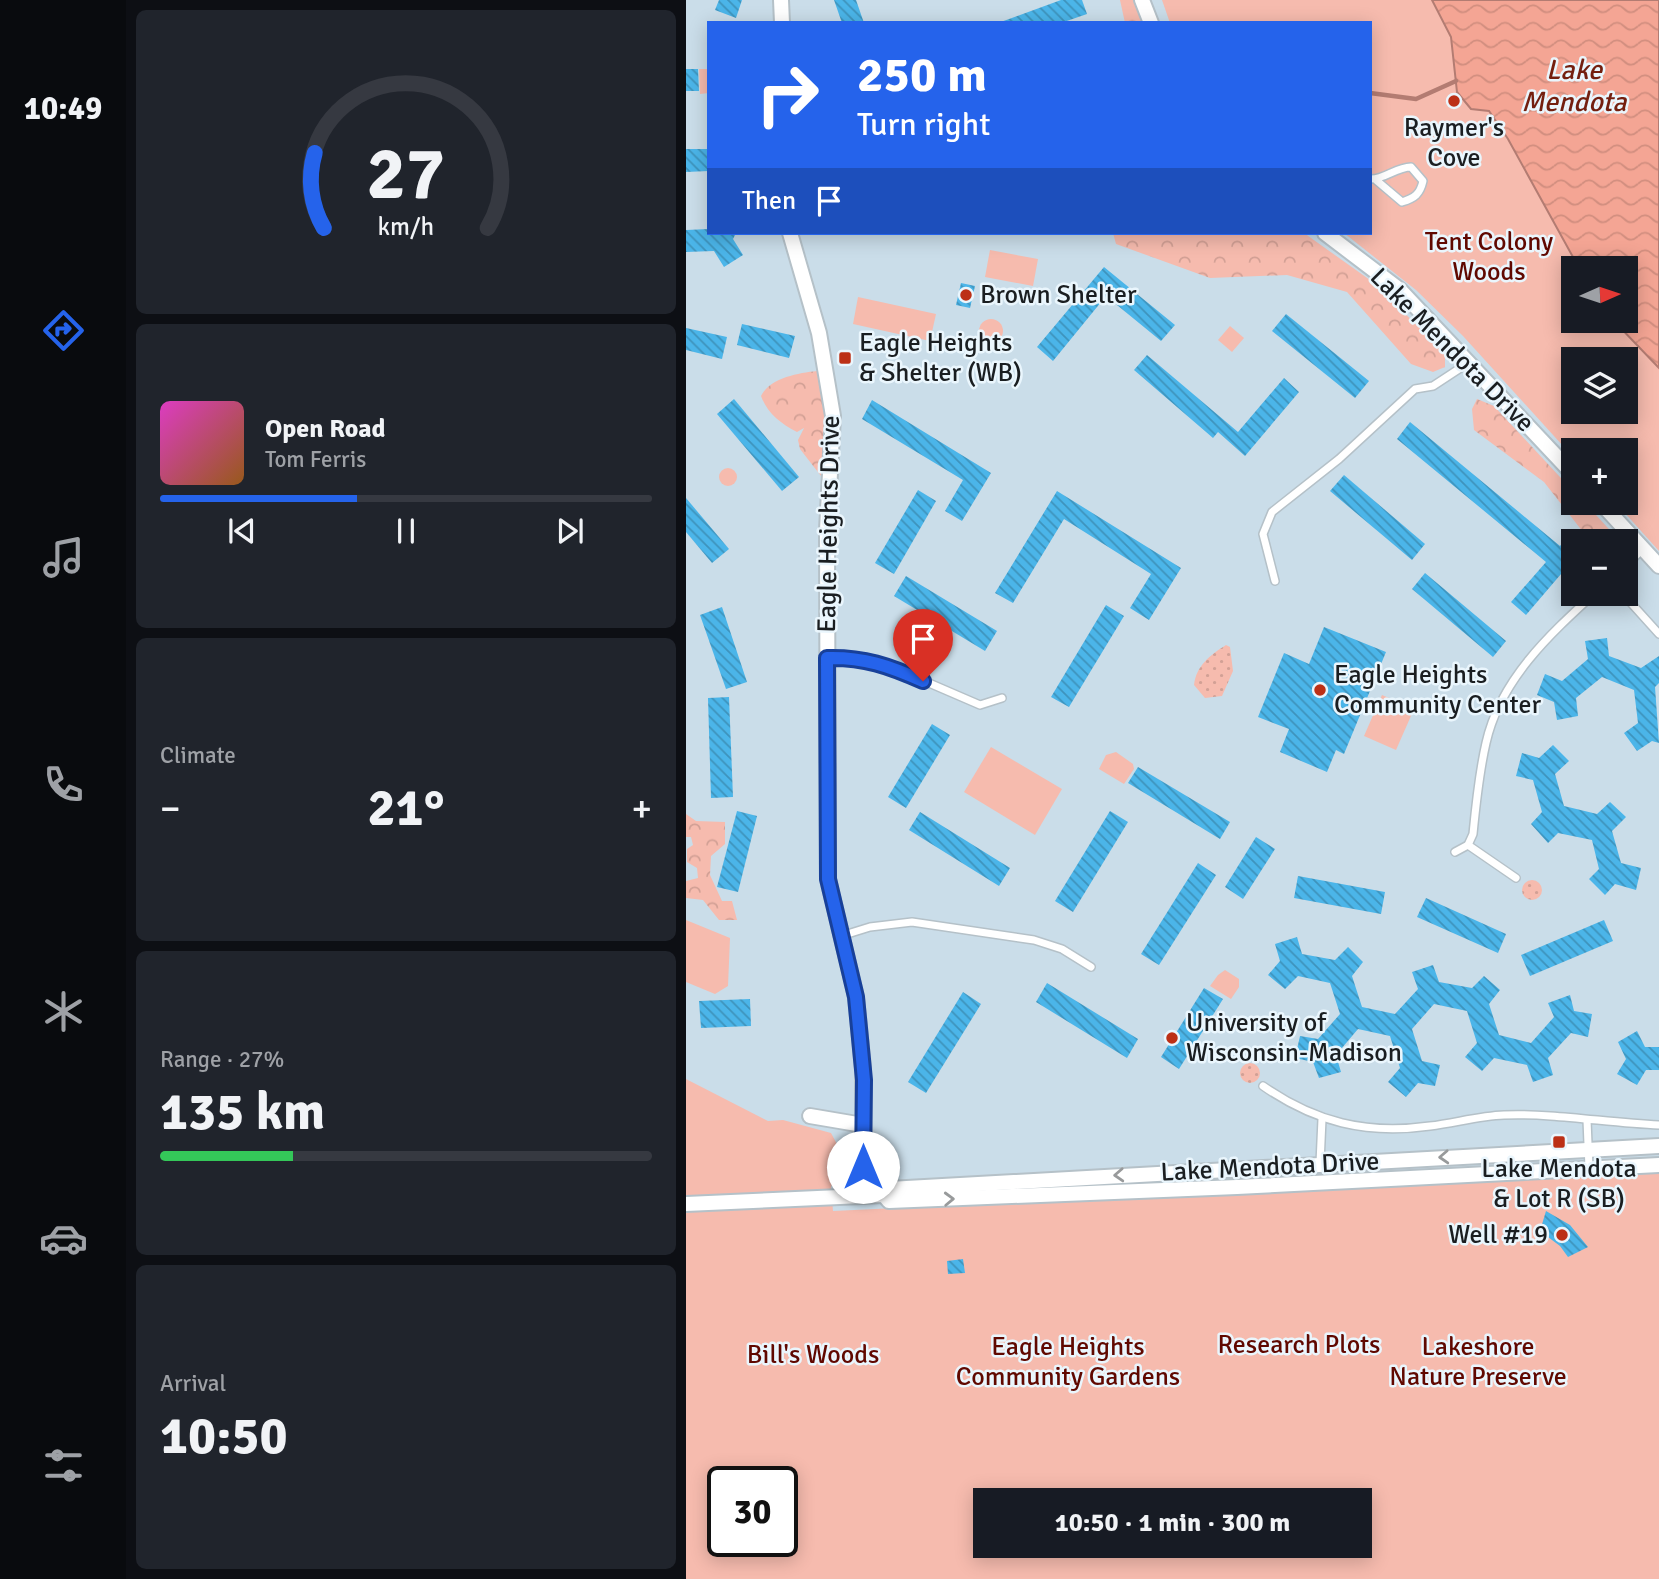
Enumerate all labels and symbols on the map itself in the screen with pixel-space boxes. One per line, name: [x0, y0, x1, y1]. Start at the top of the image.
water label: Lake Mendota: [1521, 53, 1627, 119]
marker: Raymer's Cove: [1446, 93, 1462, 109]
place label: Raymer's Cove: [1404, 112, 1504, 174]
park label: Tent Colony Woods: [1425, 226, 1553, 288]
north arrow: [1561, 256, 1638, 332]
street label: Lake Mendota Drive: [1363, 261, 1541, 439]
place label: Brown Shelter: [980, 279, 1137, 311]
marker: Brown Shelter: [958, 287, 974, 303]
place label: Eagle Heights & Shelter (WB): [859, 327, 1022, 389]
marker: Eagle Heights & Shelter (WB): [837, 350, 853, 366]
street label: Eagle Heights Drive: [811, 415, 847, 633]
pin: [893, 609, 953, 681]
place label: Eagle Heights Community Center: [1334, 659, 1541, 721]
marker: Eagle Heights Community Center: [1312, 682, 1328, 698]
place label: University of Wisconsin-Madison: [1186, 1007, 1402, 1069]
marker: University of Wisconsin-Madison: [1164, 1030, 1180, 1046]
position arrow: [826, 1130, 900, 1204]
marker: Lake Mendota & Lot R (SB): [1551, 1134, 1567, 1150]
street label: Lake Mendota Drive: [1160, 1145, 1380, 1189]
one-way arrow: [1438, 1150, 1449, 1165]
place label: Lake Mendota & Lot R (SB): [1481, 1153, 1637, 1215]
one-way arrow: [1113, 1168, 1124, 1183]
one-way arrow: [945, 1191, 955, 1207]
place label: Well #19: [1448, 1219, 1548, 1251]
marker: Well #19: [1554, 1227, 1570, 1243]
park label: Research Plots: [1218, 1329, 1380, 1361]
park label: Eagle Heights Community Gardens: [956, 1331, 1180, 1393]
park label: Lakeshore Nature Preserve: [1389, 1331, 1567, 1393]
park label: Bill's Woods: [747, 1339, 879, 1371]
speed limit sign: 30: [707, 1466, 798, 1557]

